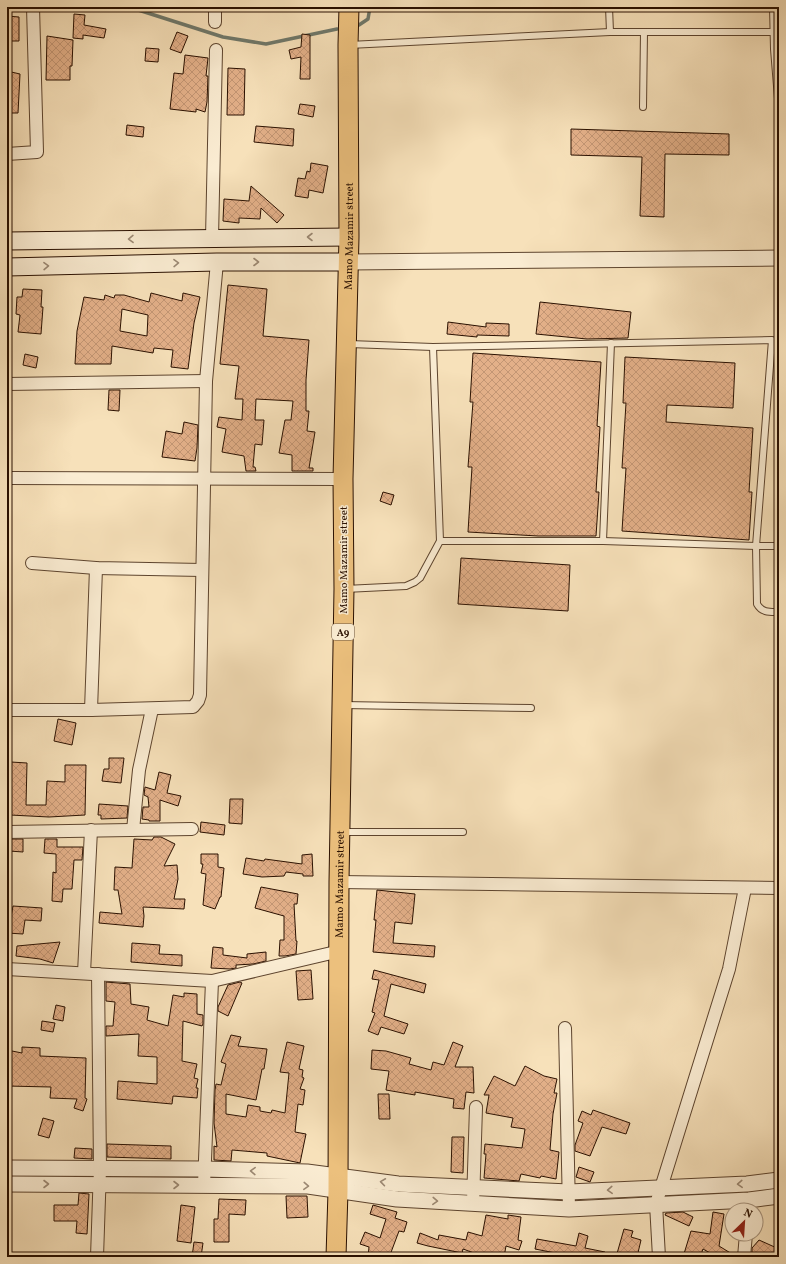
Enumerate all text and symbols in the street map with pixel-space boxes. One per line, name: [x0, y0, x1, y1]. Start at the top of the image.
street label: Mamo Mazamir street: [342, 182, 358, 290]
one-way arrow: [307, 233, 313, 241]
one-way arrow: [128, 235, 134, 243]
one-way arrow: [253, 258, 259, 266]
one-way arrow: [173, 259, 179, 267]
one-way arrow: [43, 262, 49, 270]
street label: Mamo Mazamir street: [337, 506, 352, 614]
road number: A9: [332, 624, 354, 640]
street label: Mamo Mazamir street: [333, 830, 349, 938]
one-way arrow: [250, 1166, 256, 1175]
one-way arrow: [380, 1178, 386, 1187]
one-way arrow: [43, 1180, 49, 1188]
one-way arrow: [737, 1180, 743, 1189]
one-way arrow: [173, 1181, 179, 1189]
one-way arrow: [303, 1182, 309, 1191]
one-way arrow: [607, 1186, 613, 1195]
one-way arrow: [432, 1196, 438, 1205]
north arrow: [724, 1202, 764, 1242]
text: N: [741, 1206, 754, 1223]

